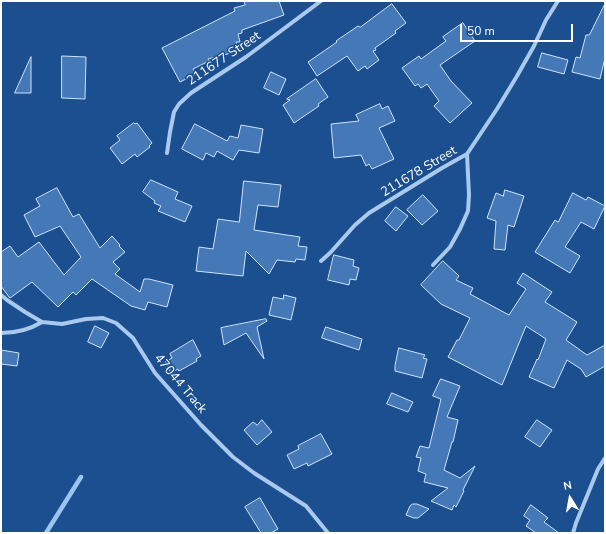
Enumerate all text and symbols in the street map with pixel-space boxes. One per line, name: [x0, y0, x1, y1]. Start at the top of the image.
scale bar: [462, 16, 575, 42]
text: 50 m: [467, 23, 495, 39]
street label: 211677 Street: [184, 29, 264, 89]
street label: 211678 Street: [378, 143, 460, 201]
street label: 47044 Track: [151, 351, 209, 417]
north arrow: [550, 478, 590, 518]
text: N: [562, 478, 573, 494]

